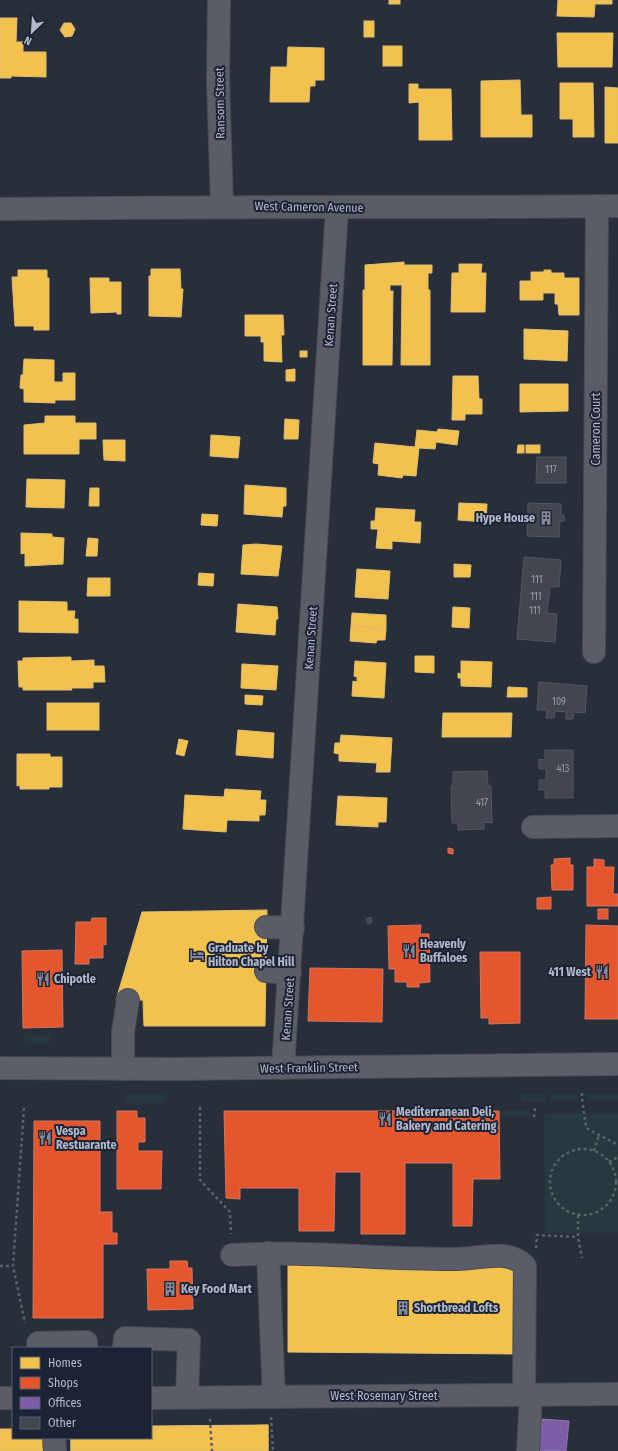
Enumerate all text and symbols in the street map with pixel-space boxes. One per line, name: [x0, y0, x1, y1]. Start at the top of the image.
north arrow: [12, 12, 52, 52]
text: N: [22, 33, 34, 48]
street label: Ransom Street: [212, 67, 228, 139]
street label: West Cameron Avenue: [254, 199, 364, 215]
street label: Kenan Street: [322, 283, 340, 347]
street label: Cameron Court: [589, 392, 603, 465]
house number: 117: [545, 464, 557, 476]
building icon: Hype House: [538, 510, 554, 526]
place label: Hype House: [476, 511, 535, 525]
house number: 111: [531, 574, 543, 586]
house number: 111: [530, 591, 542, 603]
house number: 111: [529, 605, 541, 617]
street label: Kenan Street: [302, 606, 320, 670]
house number: 109: [552, 696, 566, 708]
house number: 413: [557, 763, 570, 775]
house number: 417: [476, 797, 488, 809]
place label: Heavenly Buffaloes: [420, 937, 468, 965]
place label: Graduate by Hilton Chapel Hill: [208, 941, 295, 969]
restaurant icon: Heavenly Buffaloes: [401, 943, 417, 959]
hotel icon: Graduate by Hilton Chapel Hill: [189, 947, 205, 963]
restaurant icon: 411 West: [594, 964, 610, 980]
place label: 411 West: [548, 965, 592, 979]
restaurant icon: Chipotle: [35, 971, 51, 987]
place label: Chipotle: [54, 972, 96, 986]
street label: Kenan Street: [279, 977, 297, 1041]
street label: West Franklin Street: [260, 1060, 358, 1076]
place label: Mediterranean Deli, Bakery and Catering: [396, 1105, 497, 1133]
restaurant icon: Mediterranean Deli, Bakery and Catering: [377, 1111, 393, 1127]
place label: Vespa Restuarante: [55, 1124, 117, 1152]
restaurant icon: Vespa Restuarante: [37, 1130, 53, 1146]
building icon: Key Food Mart: [162, 1281, 178, 1297]
place label: Key Food Mart: [181, 1282, 253, 1296]
building icon: Shortbread Lofts: [395, 1300, 411, 1316]
place label: Shortbread Lofts: [414, 1301, 499, 1315]
legend: [12, 1347, 152, 1439]
text: Homes: [48, 1356, 82, 1370]
text: Shops: [48, 1376, 78, 1390]
street label: West Rosemary Street: [330, 1389, 438, 1403]
text: Offices: [48, 1396, 81, 1410]
text: Other: [48, 1416, 77, 1430]

